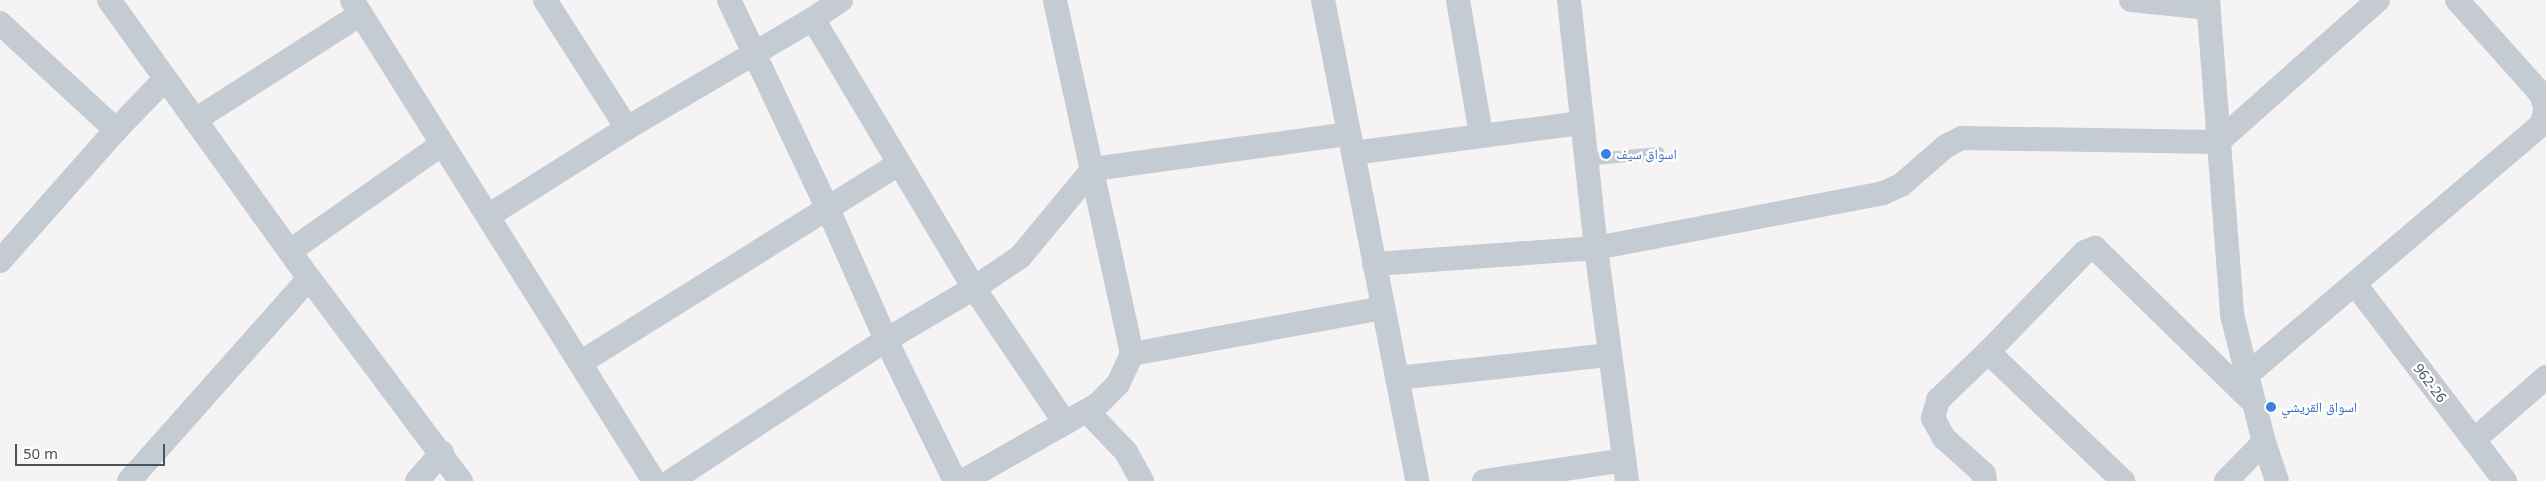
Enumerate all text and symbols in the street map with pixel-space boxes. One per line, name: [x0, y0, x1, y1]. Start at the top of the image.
place label: اسواق سيف: [1616, 146, 1677, 162]
marker: اسواق سيف: [1600, 148, 1612, 160]
street label: 962-26: [2410, 360, 2450, 406]
place label: اسواق القريشي: [2281, 399, 2357, 415]
marker: اسواق القريشي: [2265, 401, 2277, 413]
scale bar: [18, 434, 168, 466]
text: 50 m: [23, 443, 58, 463]

